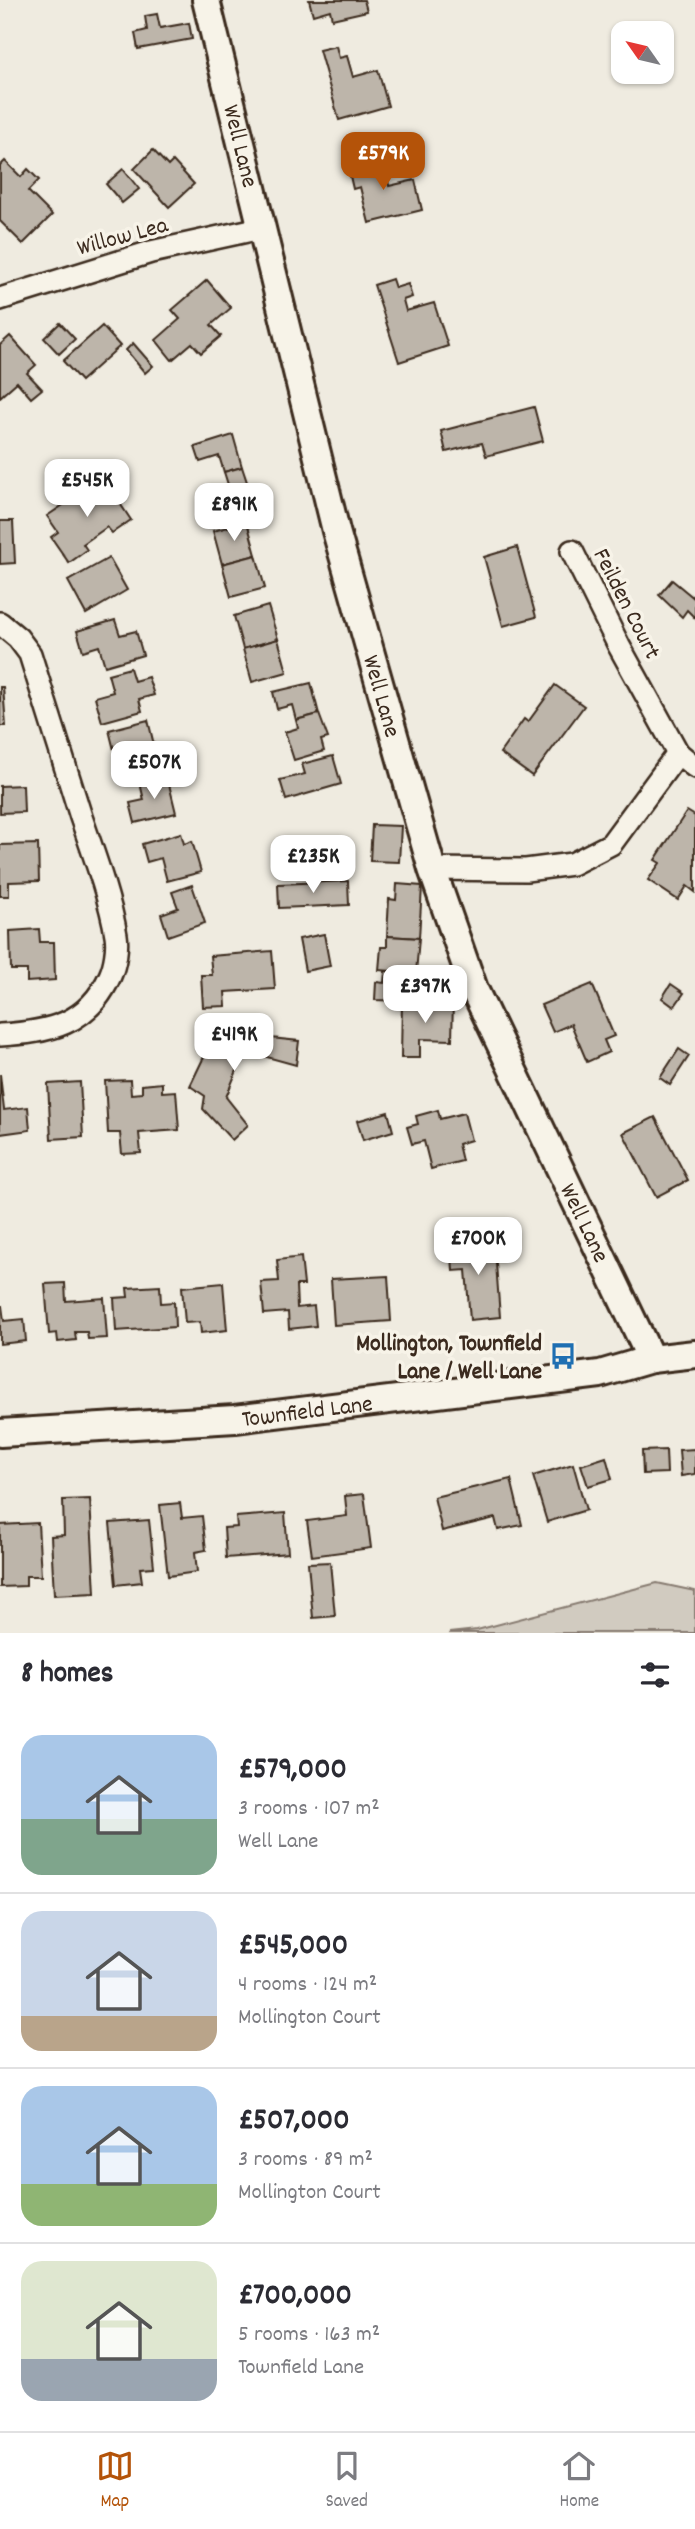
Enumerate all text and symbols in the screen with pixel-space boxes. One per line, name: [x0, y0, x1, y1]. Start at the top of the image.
north arrow: [611, 21, 674, 84]
map controls: [611, 21, 674, 84]
street label: Well Lane: [212, 102, 265, 191]
pin: £579K: [334, 132, 432, 192]
text: £579K: [357, 138, 409, 171]
street label: Willow Lea: [74, 209, 173, 266]
pin: £545K: [38, 460, 136, 519]
text: £545K: [61, 465, 113, 498]
pin: £891K: [185, 484, 283, 543]
text: £891K: [211, 489, 257, 522]
street label: Feilden Court: [583, 543, 668, 666]
street label: Well Lane: [352, 652, 408, 742]
pin: £507K: [105, 742, 203, 801]
text: £507K: [127, 747, 181, 780]
pin: £235K: [264, 836, 362, 895]
text: £235K: [286, 841, 340, 874]
pin: £397K: [376, 965, 474, 1025]
text: £397K: [399, 971, 451, 1004]
pin: £419K: [185, 1014, 283, 1073]
text: £419K: [210, 1019, 258, 1052]
street label: Well Lane: [550, 1179, 616, 1269]
pin: £700K: [429, 1218, 527, 1277]
text: £700K: [450, 1223, 506, 1256]
place label: Mollington, Townfield Lane / Well Lane: [356, 1328, 542, 1390]
bus stop icon: Mollington, Townfield Lane / Well Lane: [548, 1341, 578, 1371]
street label: Townfield Lane: [240, 1388, 375, 1438]
text: 8 homes: [21, 1654, 113, 1697]
icon: filters: [636, 1656, 674, 1694]
text: £579,000: [238, 1750, 347, 1793]
icon: home: [77, 1763, 161, 1847]
text: 3 rooms · 107 m²: [238, 1793, 380, 1826]
text: Well Lane: [238, 1826, 318, 1859]
text: £545,000: [238, 1926, 348, 1969]
icon: home: [77, 1939, 161, 2023]
text: 4 rooms · 124 m²: [238, 1969, 377, 2002]
text: Mollington Court: [238, 2002, 381, 2035]
text: £507,000: [238, 2101, 349, 2144]
icon: home: [77, 2114, 161, 2198]
text: 3 rooms · 89 m²: [238, 2144, 373, 2177]
text: Mollington Court: [238, 2177, 381, 2210]
text: £700,000: [238, 2276, 352, 2319]
icon: home: [77, 2289, 161, 2373]
text: 5 rooms · 163 m²: [238, 2319, 380, 2352]
text: Townfield Lane: [238, 2352, 364, 2385]
tab: Map: [96, 2447, 134, 2516]
tab: Saved: [325, 2447, 368, 2516]
tab: Home: [560, 2447, 599, 2516]

